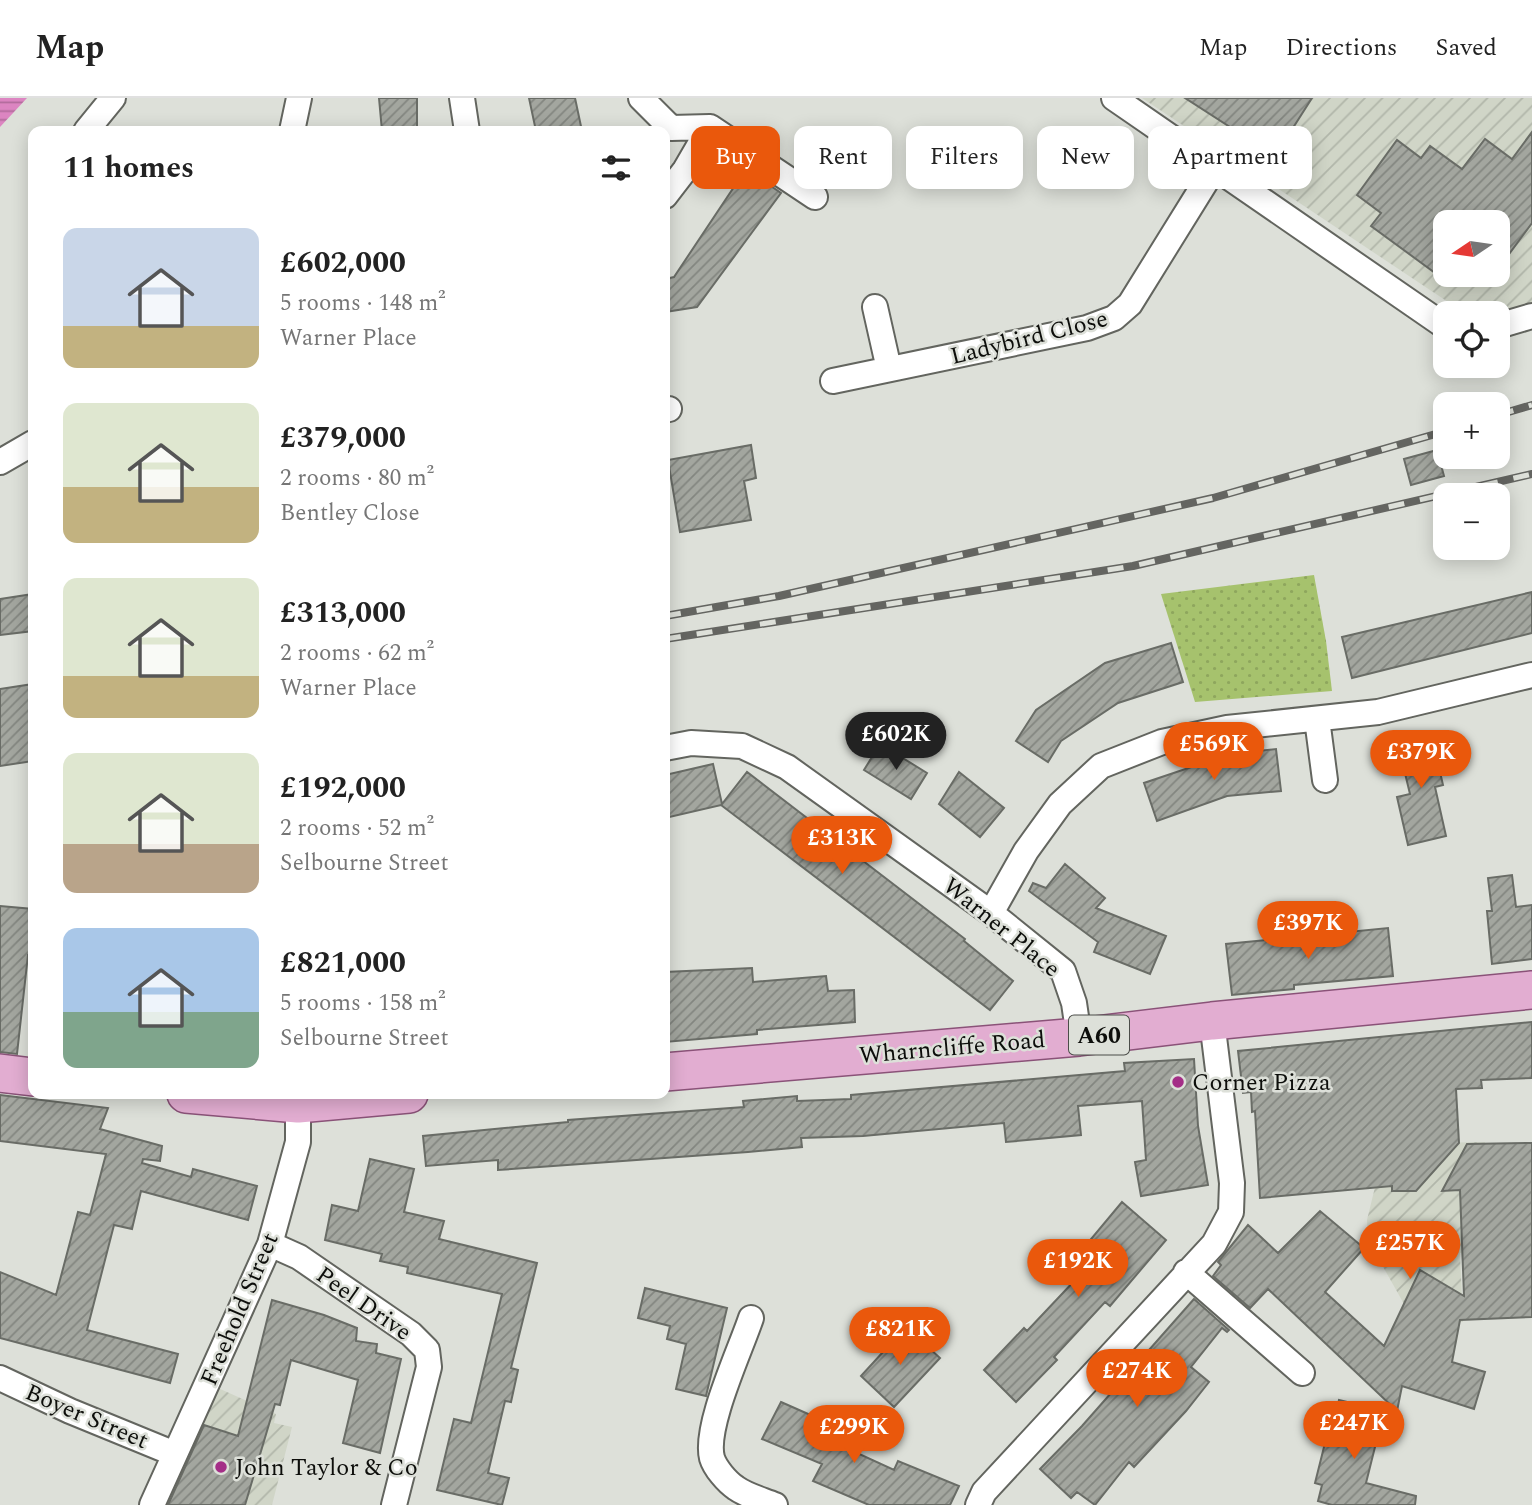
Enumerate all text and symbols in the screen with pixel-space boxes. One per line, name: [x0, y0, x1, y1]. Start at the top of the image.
text: Map: [35, 23, 104, 73]
text: Map: [1199, 30, 1247, 66]
text: Directions: [1285, 30, 1397, 66]
text: Saved: [1435, 30, 1497, 66]
chip: Buy: [691, 126, 780, 189]
chip: Rent: [794, 126, 892, 189]
chip: Filters: [906, 126, 1023, 189]
chip: New: [1037, 126, 1134, 189]
chip: Apartment: [1148, 126, 1312, 189]
text: 11 homes: [63, 145, 194, 191]
icon: filters: [597, 149, 635, 187]
north arrow: [1433, 210, 1510, 287]
map controls: [1433, 210, 1510, 560]
text: £602,000: [280, 240, 406, 286]
icon: home: [119, 256, 203, 340]
text: 5 rooms · 148 m²: [280, 286, 446, 321]
street label: Ladybird Close: [947, 301, 1112, 375]
button: locate: [1433, 301, 1510, 378]
text: Warner Place: [280, 321, 417, 356]
button: +: [1433, 392, 1510, 469]
text: £379,000: [280, 415, 406, 461]
icon: home: [119, 431, 203, 515]
text: 2 rooms · 80 m²: [280, 461, 434, 496]
button: −: [1433, 483, 1510, 560]
text: Bentley Close: [280, 496, 420, 531]
text: £313,000: [280, 590, 406, 636]
icon: home: [119, 606, 203, 690]
text: 2 rooms · 62 m²: [280, 636, 434, 671]
text: Warner Place: [280, 671, 417, 706]
pin: £602K: [847, 712, 945, 772]
text: £602K: [861, 717, 931, 752]
pin: £569K: [1165, 722, 1263, 782]
text: £569K: [1179, 727, 1249, 762]
pin: £379K: [1372, 730, 1470, 790]
text: £379K: [1386, 735, 1456, 770]
text: £192,000: [280, 765, 406, 811]
icon: home: [119, 781, 203, 865]
text: 2 rooms · 52 m²: [280, 811, 434, 846]
pin: £313K: [793, 816, 891, 876]
text: £313K: [807, 821, 877, 856]
text: Selbourne Street: [280, 846, 449, 881]
street label: Warner Place: [935, 869, 1068, 987]
pin: £397K: [1259, 902, 1357, 961]
text: £397K: [1273, 906, 1343, 941]
text: £821,000: [280, 940, 406, 986]
icon: home: [119, 956, 203, 1040]
text: 5 rooms · 158 m²: [280, 986, 446, 1021]
road number: A60: [1069, 1016, 1129, 1054]
text: Selbourne Street: [280, 1021, 449, 1056]
street label: Wharncliffe Road: [857, 1022, 1047, 1074]
place label: Corner Pizza: [1192, 1065, 1331, 1101]
marker: Corner Pizza: [1170, 1074, 1186, 1090]
pin: £257K: [1361, 1222, 1459, 1281]
text: £257K: [1375, 1226, 1445, 1261]
street label: Freehold Street: [191, 1227, 288, 1392]
pin: £192K: [1029, 1240, 1127, 1299]
text: £192K: [1043, 1244, 1113, 1279]
street label: Peel Drive: [308, 1258, 419, 1350]
pin: £821K: [851, 1308, 949, 1367]
text: £821K: [865, 1312, 935, 1347]
pin: £274K: [1088, 1350, 1186, 1409]
text: £274K: [1102, 1354, 1172, 1389]
street label: Boyer Street: [19, 1375, 154, 1459]
pin: £247K: [1305, 1402, 1403, 1461]
pin: £299K: [805, 1406, 903, 1465]
text: £247K: [1319, 1406, 1389, 1441]
text: £299K: [819, 1410, 889, 1445]
place label: John Taylor & Co: [235, 1450, 418, 1486]
marker: John Taylor & Co: [213, 1459, 229, 1475]

